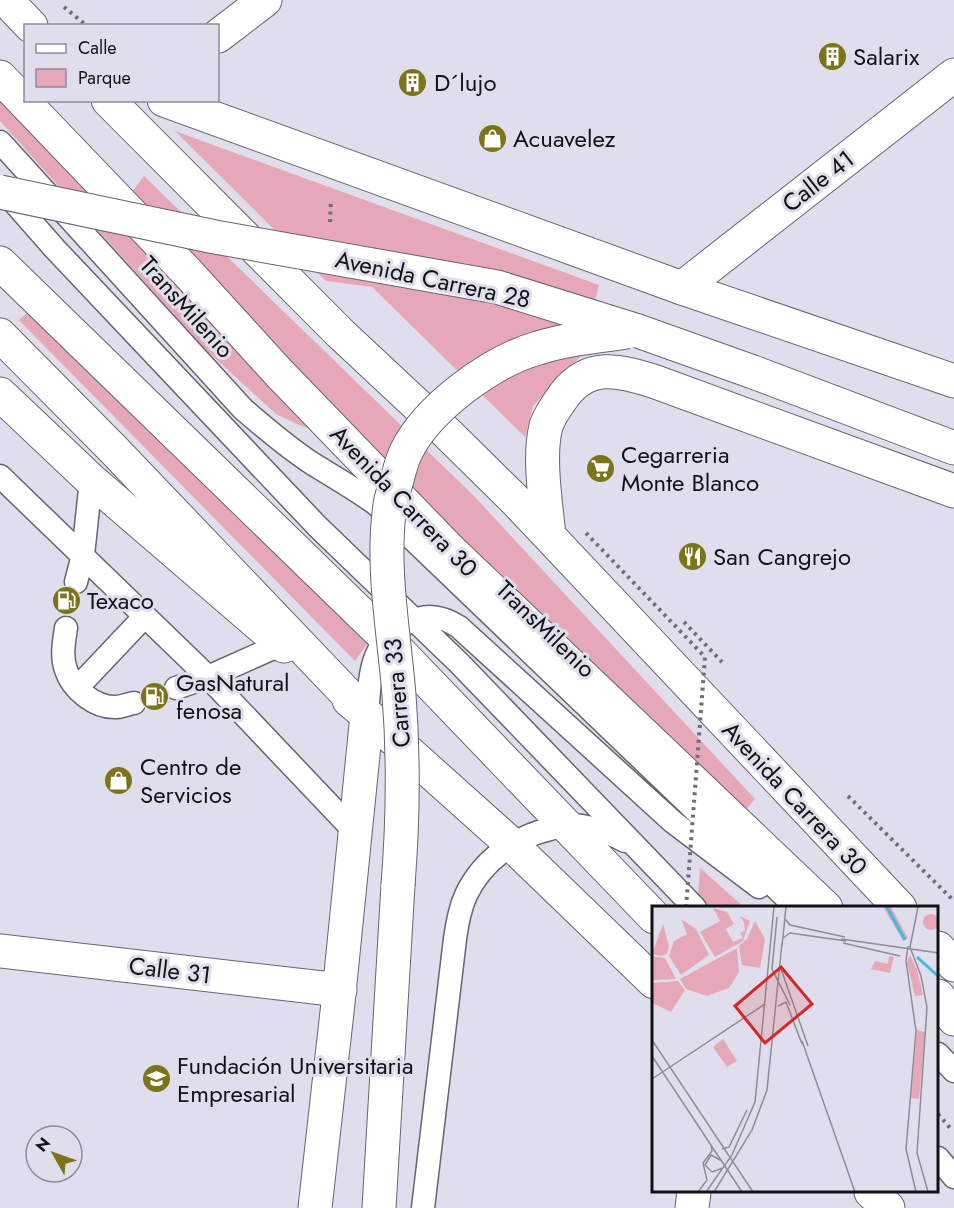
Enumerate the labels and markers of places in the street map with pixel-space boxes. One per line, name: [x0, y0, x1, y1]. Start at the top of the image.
place label: Salarix: [853, 39, 920, 74]
building icon: Salarix: [816, 40, 848, 72]
place label: D´lujo: [434, 65, 497, 100]
building icon: D´lujo: [397, 66, 429, 98]
place label: Acuavelez: [513, 121, 615, 156]
shop icon: Acuavelez: [476, 122, 508, 154]
place label: Cegarreria Monte Blanco: [621, 437, 759, 500]
supermarket icon: Cegarreria Monte Blanco: [584, 452, 616, 484]
place label: San Cangrejo: [713, 539, 851, 574]
restaurant icon: San Cangrejo: [676, 540, 708, 572]
place label: Texaco: [87, 583, 154, 618]
fuel station icon: Texaco: [50, 584, 82, 616]
place label: GasNatural fenosa: [176, 665, 290, 728]
fuel station icon: GasNatural fenosa: [139, 680, 171, 712]
place label: Centro de Servicios: [140, 749, 241, 812]
shop icon: Centro de Servicios: [103, 764, 135, 796]
place label: Fundación Universitaria Empresarial: [177, 1048, 413, 1111]
school or university icon: Fundación Universitaria Empresarial: [140, 1063, 172, 1095]

